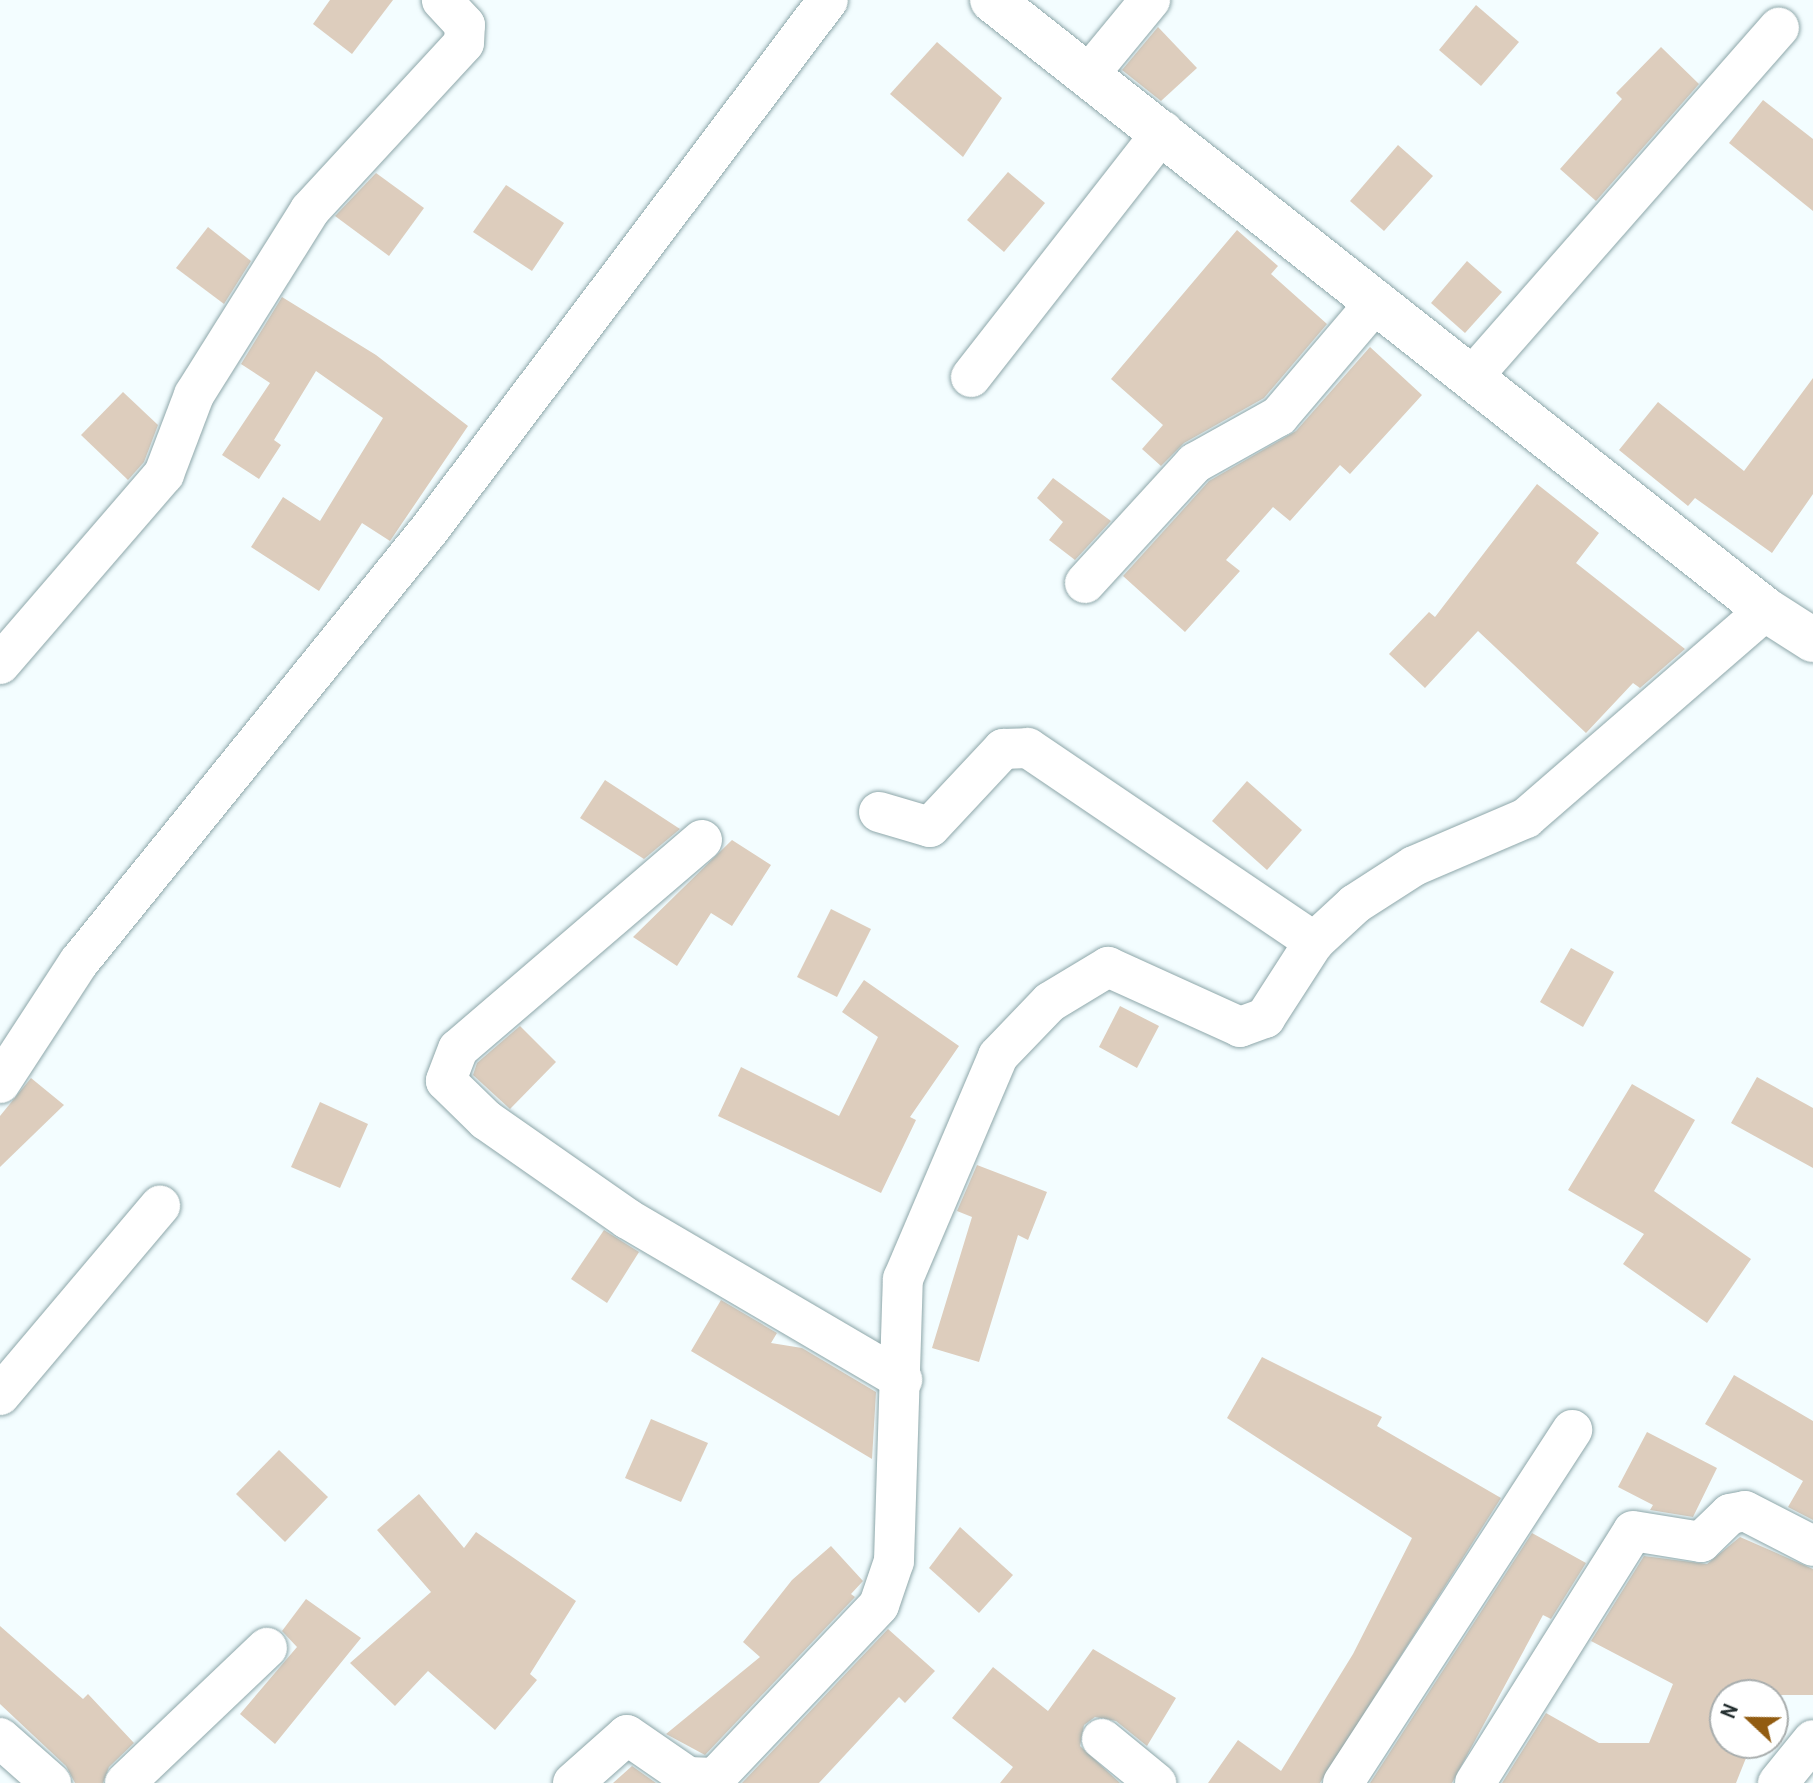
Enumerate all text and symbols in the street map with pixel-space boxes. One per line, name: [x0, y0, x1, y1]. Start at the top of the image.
north arrow: [1709, 1679, 1789, 1759]
text: N: [1712, 1699, 1745, 1722]

